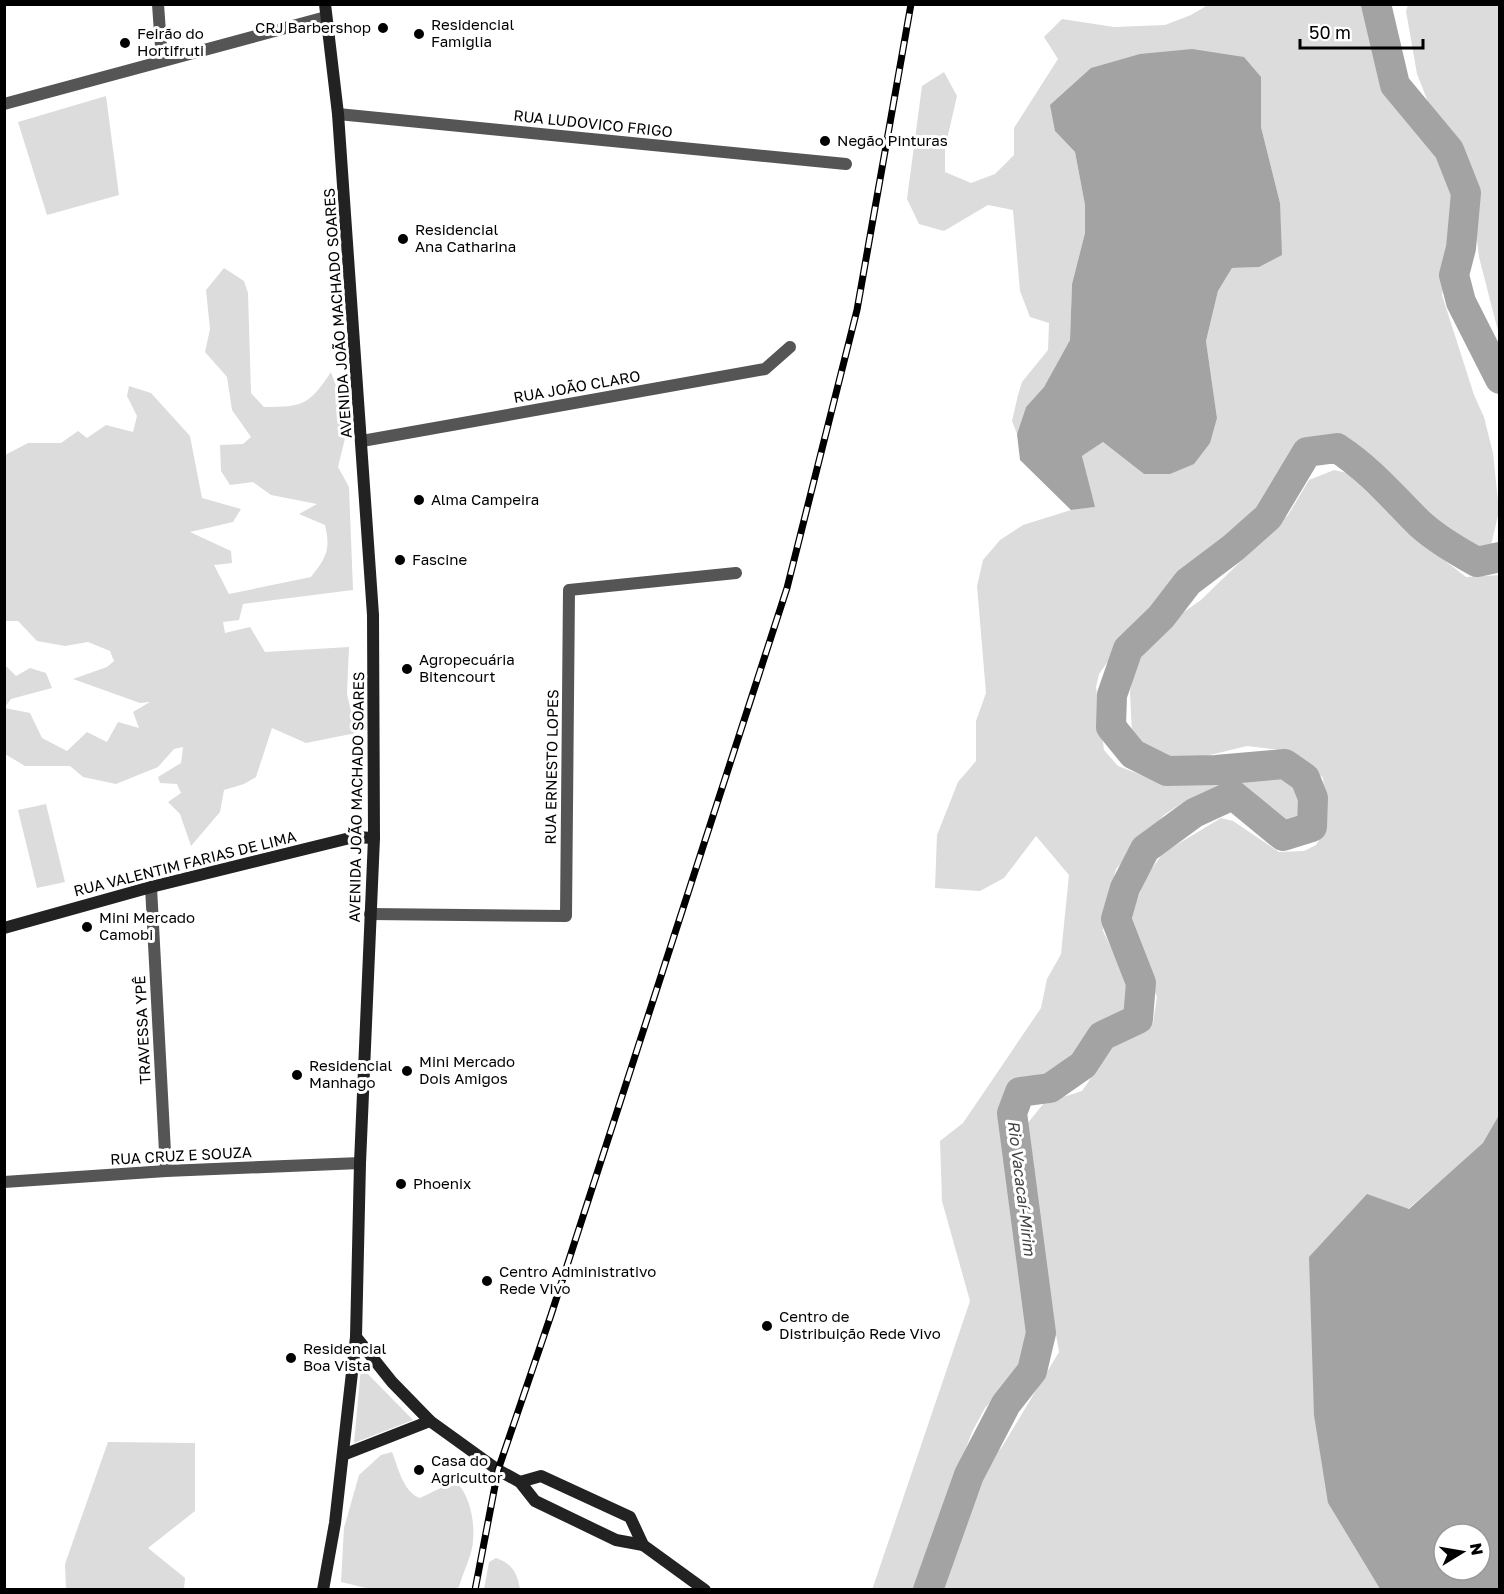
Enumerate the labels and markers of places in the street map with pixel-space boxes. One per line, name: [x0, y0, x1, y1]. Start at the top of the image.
place label: Residencial Famiglia: [431, 15, 515, 50]
place label: CRJ Barbershop: [255, 18, 371, 36]
marker: CRJ Barbershop: [376, 21, 390, 35]
place label: Feirão do Hortifruti: [137, 24, 204, 59]
marker: Residencial Famiglia: [412, 27, 426, 41]
marker: Feirão do Hortifruti: [118, 36, 132, 50]
place label: Negão Pinturas: [837, 131, 948, 149]
marker: Negão Pinturas: [818, 134, 832, 148]
place label: Residencial Ana Catharina: [415, 220, 516, 255]
marker: Residencial Ana Catharina: [396, 232, 410, 246]
place label: Alma Campeira: [431, 490, 539, 508]
marker: Alma Campeira: [412, 493, 426, 507]
place label: Fascine: [412, 550, 467, 568]
marker: Fascine: [393, 553, 407, 567]
place label: Agropecuária Bitencourt: [419, 650, 515, 685]
marker: Agropecuária Bitencourt: [400, 662, 414, 676]
place label: Mini Mercado Camobi: [99, 908, 195, 943]
marker: Mini Mercado Camobi: [80, 920, 94, 934]
place label: Mini Mercado Dois Amigos: [419, 1052, 515, 1087]
place label: Residencial Manhago: [309, 1056, 393, 1091]
marker: Mini Mercado Dois Amigos: [400, 1064, 414, 1078]
marker: Residencial Manhago: [290, 1068, 304, 1082]
place label: Phoenix: [413, 1174, 471, 1192]
marker: Phoenix: [394, 1177, 408, 1191]
place label: Centro Administrativo Rede Vivo: [499, 1262, 656, 1297]
marker: Centro Administrativo Rede Vivo: [480, 1274, 494, 1288]
place label: Centro de Distribuição Rede Vivo: [779, 1307, 941, 1342]
marker: Centro de Distribuição Rede Vivo: [760, 1319, 774, 1333]
place label: Residencial Boa Vista: [303, 1339, 387, 1374]
marker: Residencial Boa Vista: [284, 1351, 298, 1365]
place label: Casa do Agricultor: [431, 1451, 503, 1486]
marker: Casa do Agricultor: [412, 1463, 426, 1477]

